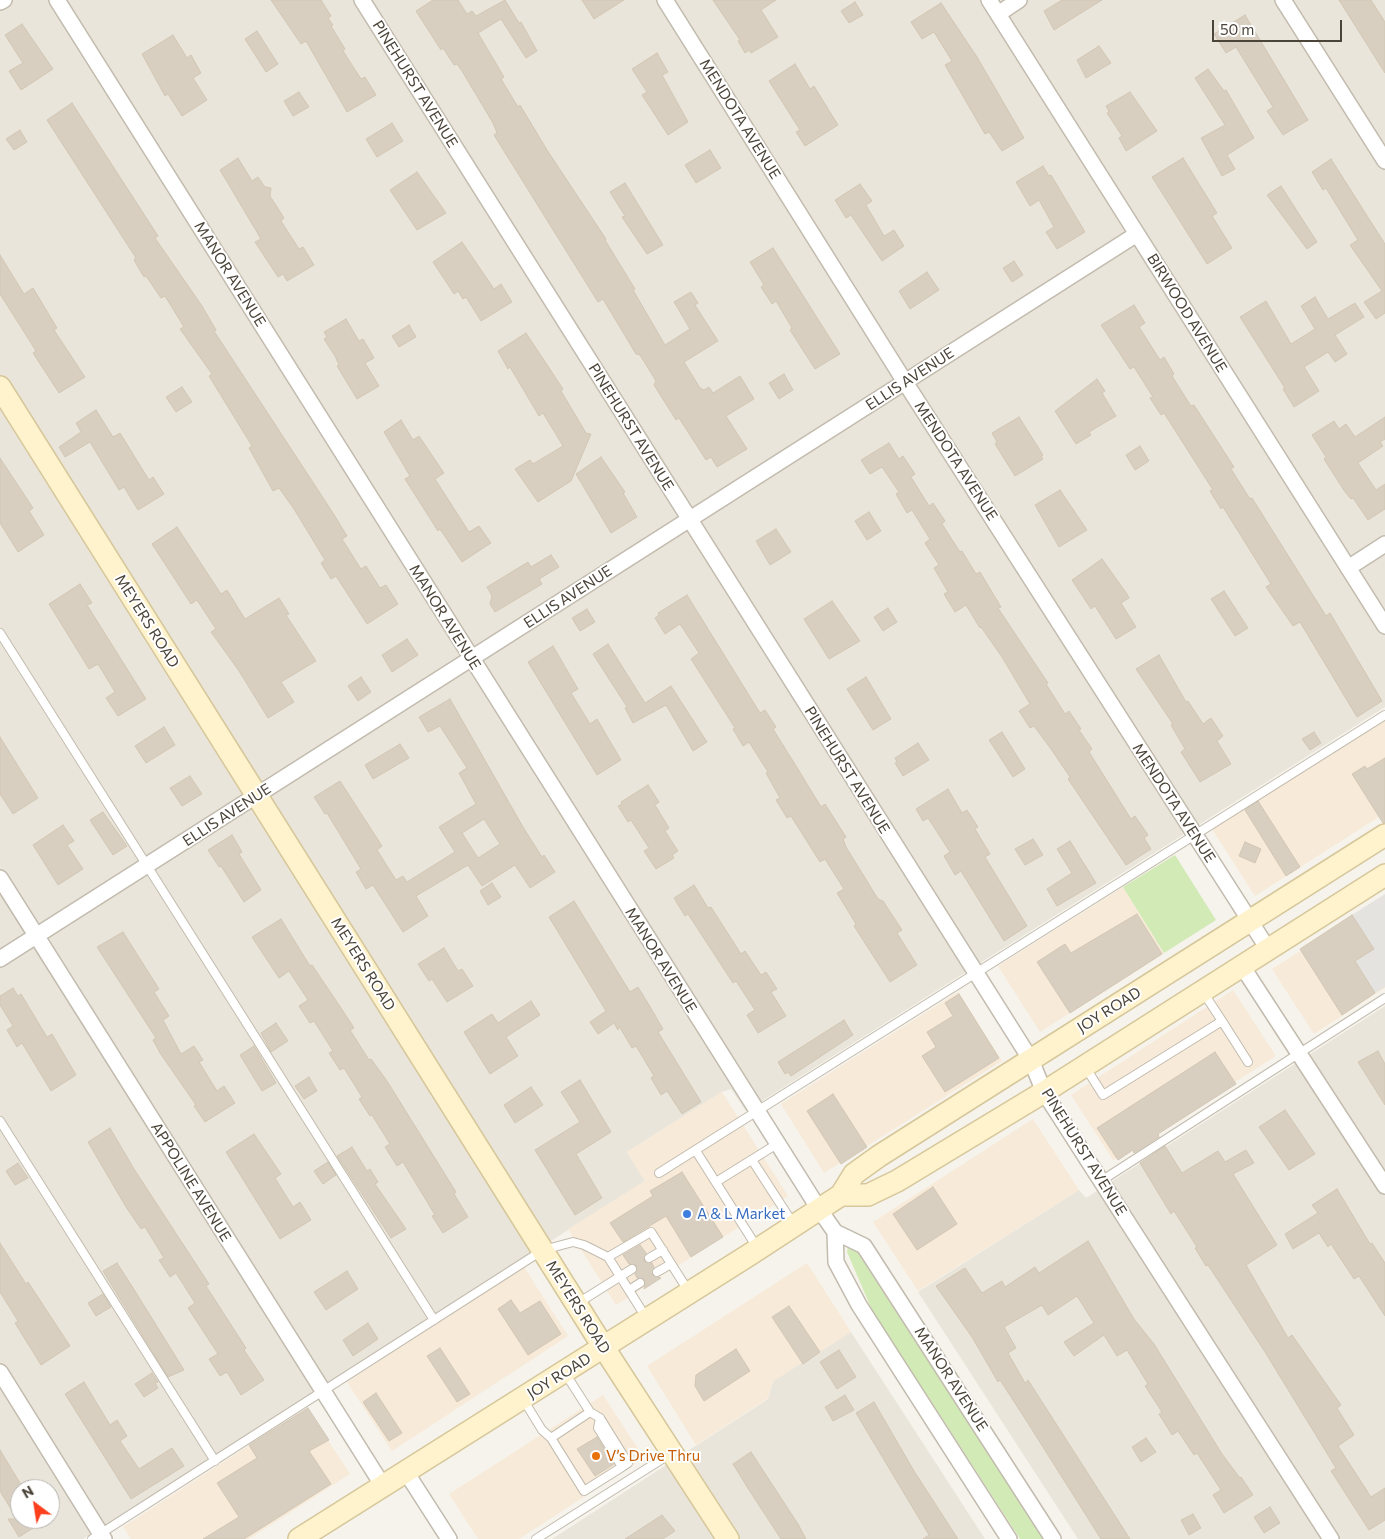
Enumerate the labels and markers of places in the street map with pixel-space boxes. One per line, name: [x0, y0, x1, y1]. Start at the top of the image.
place label: A & L Market: [697, 1205, 785, 1223]
marker: A & L Market: [681, 1208, 693, 1220]
place label: V’s Drive Thru: [606, 1447, 700, 1465]
marker: V’s Drive Thru: [590, 1450, 602, 1462]

